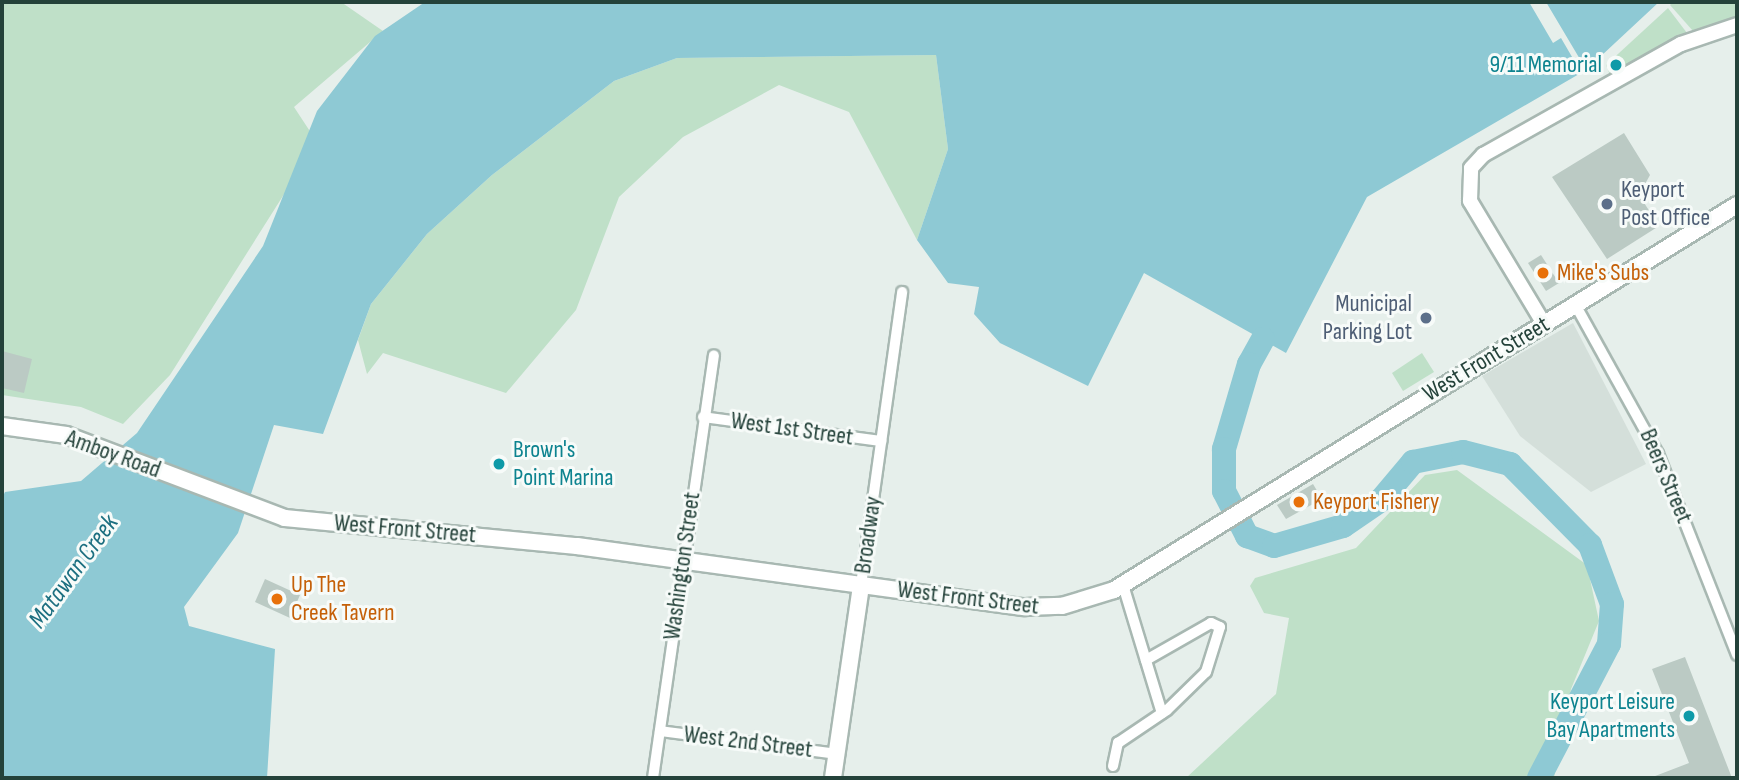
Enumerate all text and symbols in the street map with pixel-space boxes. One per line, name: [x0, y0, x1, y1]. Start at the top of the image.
place label: 9/11 Memorial: [1489, 51, 1602, 79]
marker: 9/11 Memorial: [1608, 57, 1624, 73]
place label: Keyport Post Office: [1621, 176, 1710, 232]
marker: Keyport Post Office: [1599, 196, 1615, 212]
place label: Mike's Subs: [1557, 259, 1649, 287]
marker: Mike's Subs: [1535, 265, 1551, 281]
place label: Municipal Parking Lot: [1323, 290, 1412, 346]
street label: West Front Street: [1418, 310, 1554, 408]
marker: Municipal Parking Lot: [1418, 310, 1434, 326]
street label: West 1st Street: [729, 406, 855, 452]
street label: Amboy Road: [62, 424, 164, 484]
street label: Beers Street: [1633, 425, 1699, 527]
place label: Brown's Point Marina: [513, 436, 613, 492]
marker: Brown's Point Marina: [491, 456, 507, 472]
place label: Keyport Fishery: [1313, 488, 1439, 516]
street label: Washington Street: [657, 490, 707, 642]
street label: Broadway: [848, 494, 888, 576]
marker: Keyport Fishery: [1291, 494, 1307, 510]
street label: West Front Street: [333, 508, 477, 550]
water label: Matawan Creek: [22, 509, 126, 635]
place label: Up The Creek Tavern: [291, 571, 394, 627]
street label: West Front Street: [896, 575, 1040, 621]
marker: Up The Creek Tavern: [269, 591, 285, 607]
place label: Keyport Leisure Bay Apartments: [1546, 688, 1675, 744]
marker: Keyport Leisure Bay Apartments: [1681, 708, 1697, 724]
street label: West 2nd Street: [682, 720, 814, 764]

